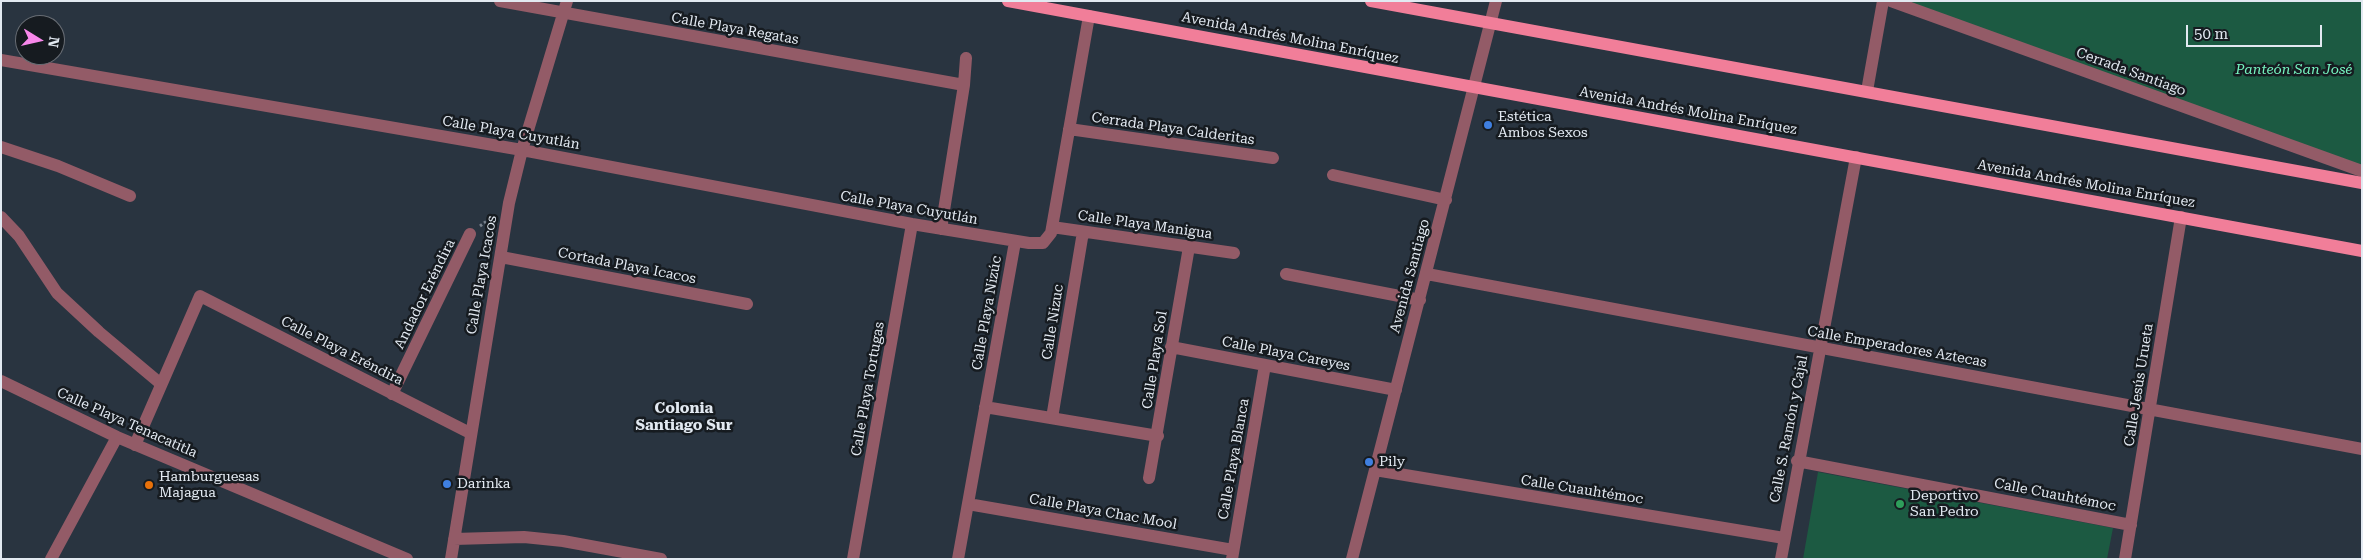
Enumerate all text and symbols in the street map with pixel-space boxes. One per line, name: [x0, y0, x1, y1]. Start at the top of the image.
street label: Avenida Andrés Molina Enríquez: [1180, 9, 1400, 67]
street label: Calle Playa Regatas: [670, 10, 800, 48]
north arrow: [15, 15, 65, 65]
scale bar: [2188, 15, 2324, 47]
text: 50 m: [2194, 25, 2228, 43]
text: N: [45, 36, 63, 49]
street label: Cerrada Santiago: [2074, 44, 2188, 100]
park label: Panteón San José: [2236, 62, 2352, 78]
street label: Avenida Andrés Molina Enríquez: [1578, 84, 1798, 138]
street label: Cerrada Playa Calderitas: [1090, 109, 1256, 149]
place label: Estética Ambos Sexos: [1498, 109, 1588, 142]
street label: Calle Playa Cuyutlán: [441, 113, 581, 153]
marker: Estética Ambos Sexos: [1482, 119, 1494, 131]
street label: Avenida Andrés Molina Enríquez: [1976, 157, 2196, 211]
street label: Calle Playa Cuyutlán: [839, 188, 979, 228]
street label: Calle Playa Manigua: [1077, 207, 1213, 243]
street label: Calle Playa Icacos: [463, 214, 501, 336]
street label: Avenida Santiago: [1387, 217, 1433, 335]
street label: Andador Eréndira: [391, 236, 459, 352]
street label: Cortada Playa Icacos: [556, 244, 698, 288]
street label: Calle Playa Nizúc: [969, 254, 1005, 372]
street label: Calle Nizuc: [1039, 283, 1067, 361]
street label: Calle Playa Sol: [1139, 310, 1171, 410]
street label: Calle Playa Eréndira: [278, 313, 406, 389]
street label: Calle Playa Tortugas: [848, 321, 888, 457]
street label: Calle Jesús Urueta: [2121, 322, 2157, 448]
street label: Calle Emperadores Aztecas: [1806, 323, 1988, 371]
street label: Calle Playa Careyes: [1220, 333, 1352, 375]
street label: Calle S. Ramón y Cajal: [1766, 354, 1812, 504]
street label: Calle Playa Tenacatitla: [54, 384, 200, 462]
street label: Calle Playa Blanca: [1215, 397, 1253, 521]
district label: Colonia Santiago Sur: [635, 400, 733, 435]
place label: Pily: [1379, 454, 1405, 470]
marker: Pily: [1363, 456, 1375, 468]
place label: Hamburguesas Majagua: [159, 469, 259, 502]
street label: Calle Cuauhtémoc: [1520, 472, 1644, 508]
street label: Calle Cuauhtémoc: [1993, 475, 2117, 515]
place label: Darinka: [457, 476, 510, 492]
marker: Darinka: [441, 478, 453, 490]
marker: Hamburguesas Majagua: [143, 479, 155, 491]
place label: Deportivo San Pedro: [1910, 488, 1979, 520]
street label: Calle Playa Chac Mool: [1028, 491, 1178, 533]
marker: Deportivo San Pedro: [1894, 498, 1906, 510]

